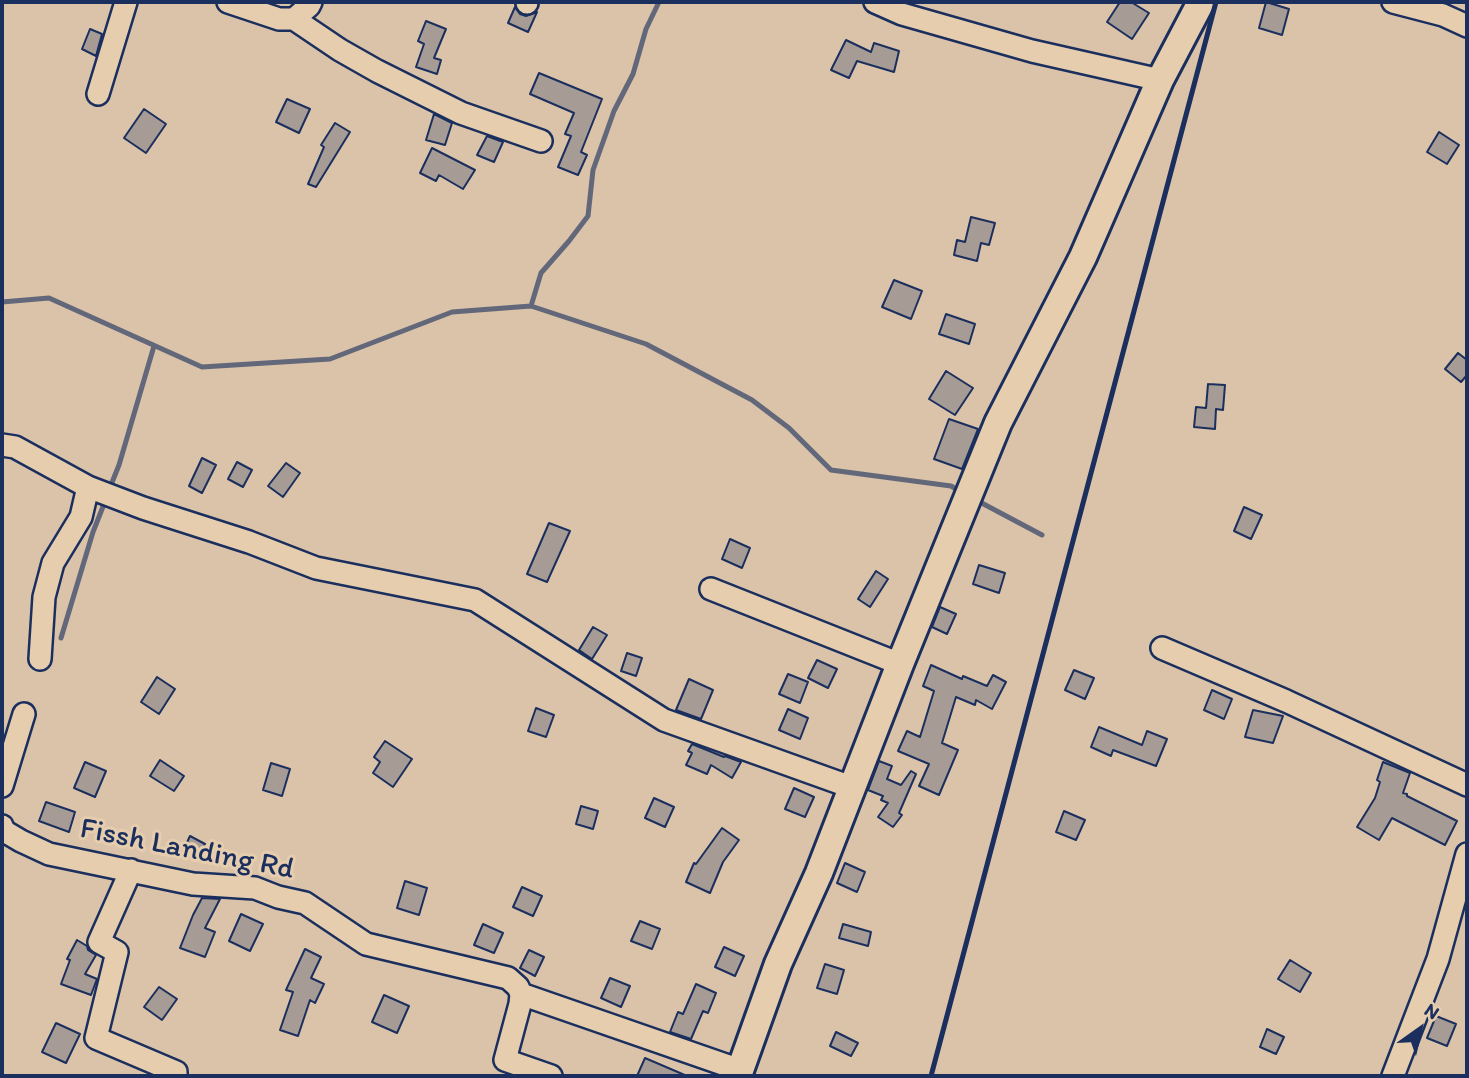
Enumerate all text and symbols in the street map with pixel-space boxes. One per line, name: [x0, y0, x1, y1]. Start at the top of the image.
street label: Fissh Landing Rd: [77, 812, 297, 888]
north arrow: [1385, 994, 1455, 1064]
text: N: [1420, 998, 1444, 1024]

